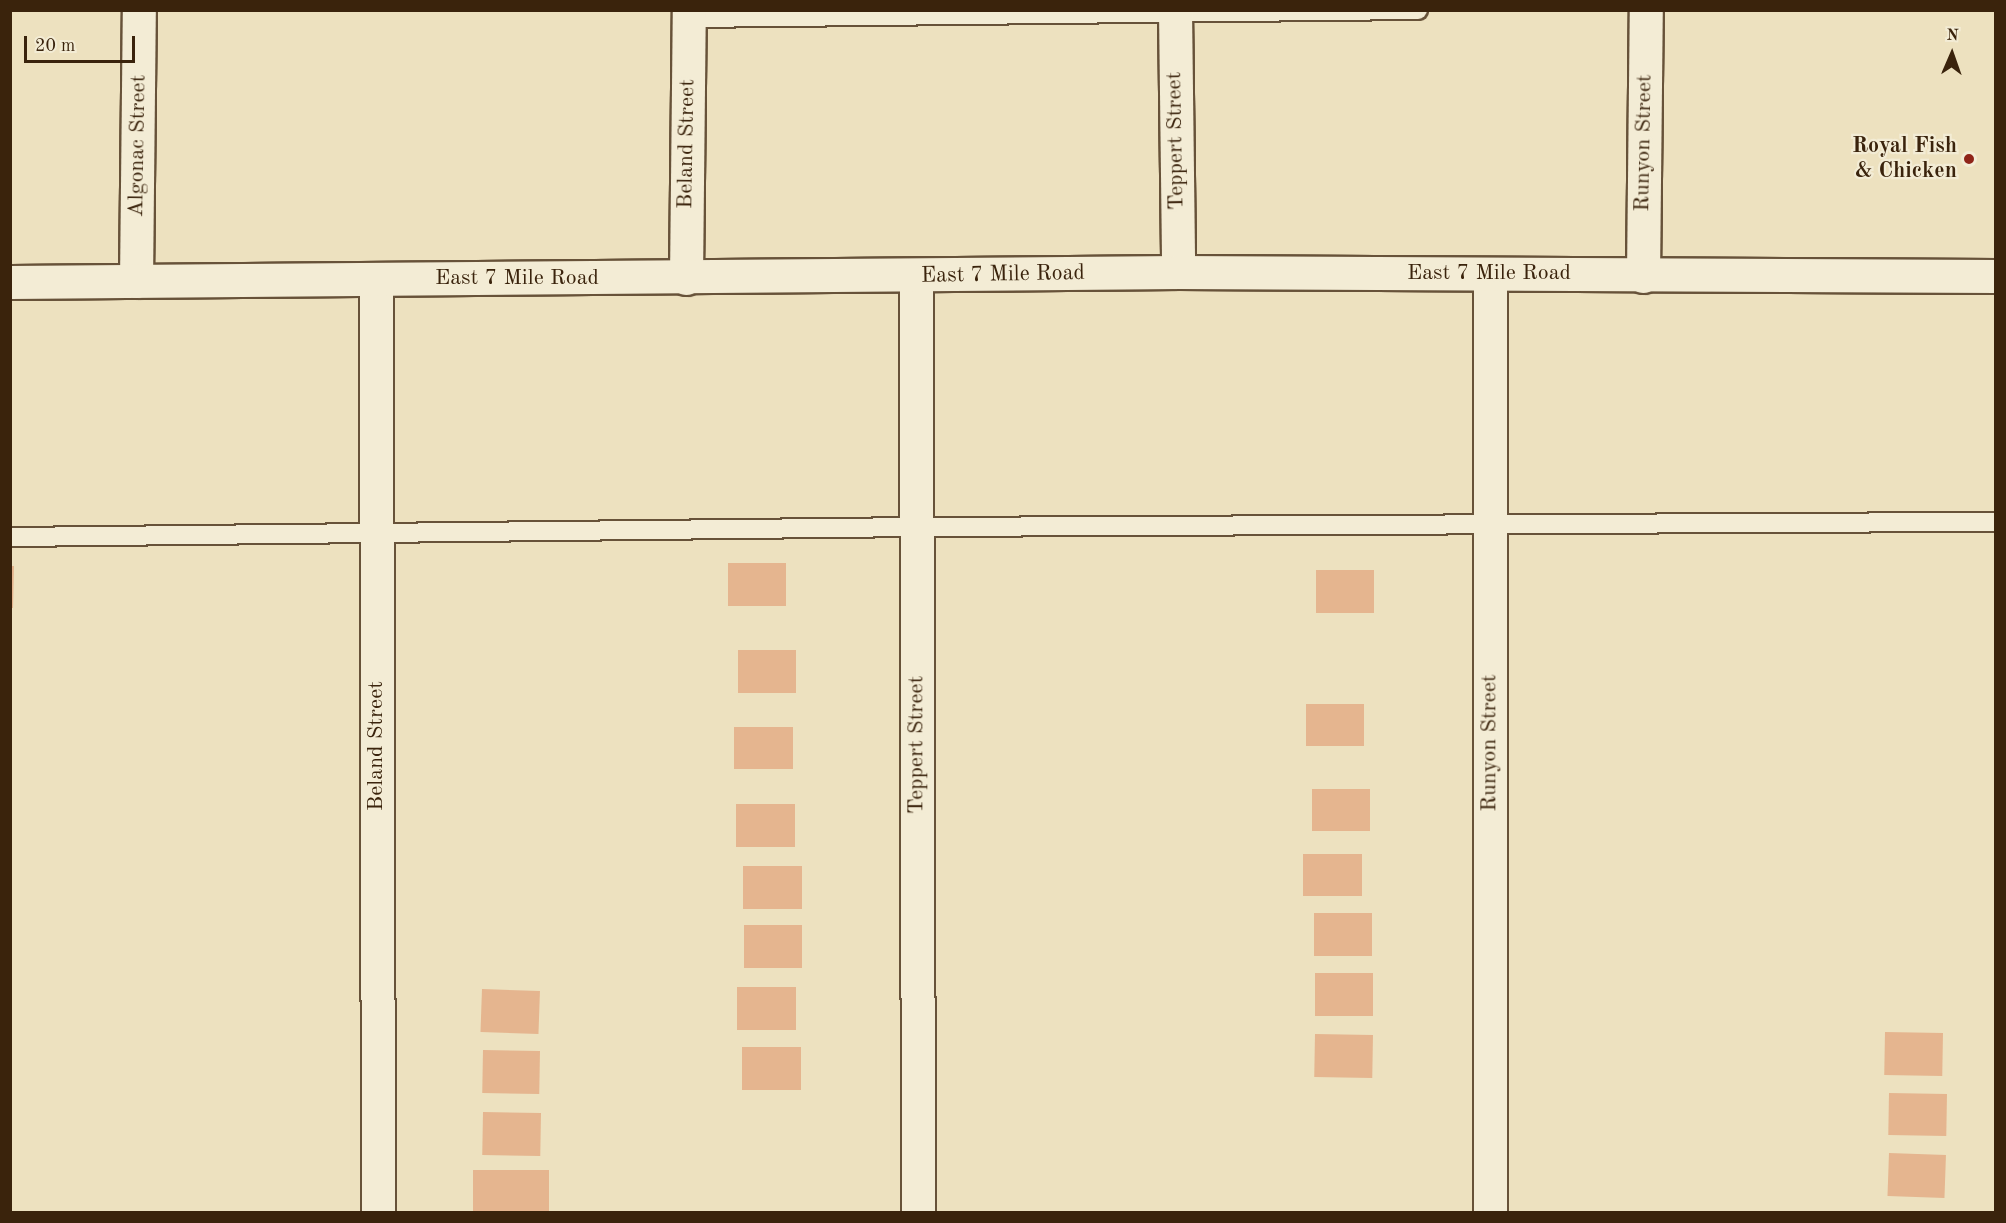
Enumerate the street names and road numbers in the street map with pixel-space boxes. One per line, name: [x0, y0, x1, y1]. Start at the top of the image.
street label: Teppert Street: [1162, 72, 1190, 210]
street label: Runyon Street: [1630, 74, 1658, 212]
street label: Algonac Street: [124, 75, 152, 217]
street label: Beland Street: [673, 79, 701, 209]
street label: East 7 Mile Road: [921, 260, 1085, 290]
street label: East 7 Mile Road: [1407, 261, 1571, 287]
street label: East 7 Mile Road: [435, 266, 599, 292]
street label: Runyon Street: [1477, 674, 1503, 812]
street label: Teppert Street: [904, 676, 930, 814]
street label: Beland Street: [364, 681, 390, 811]

